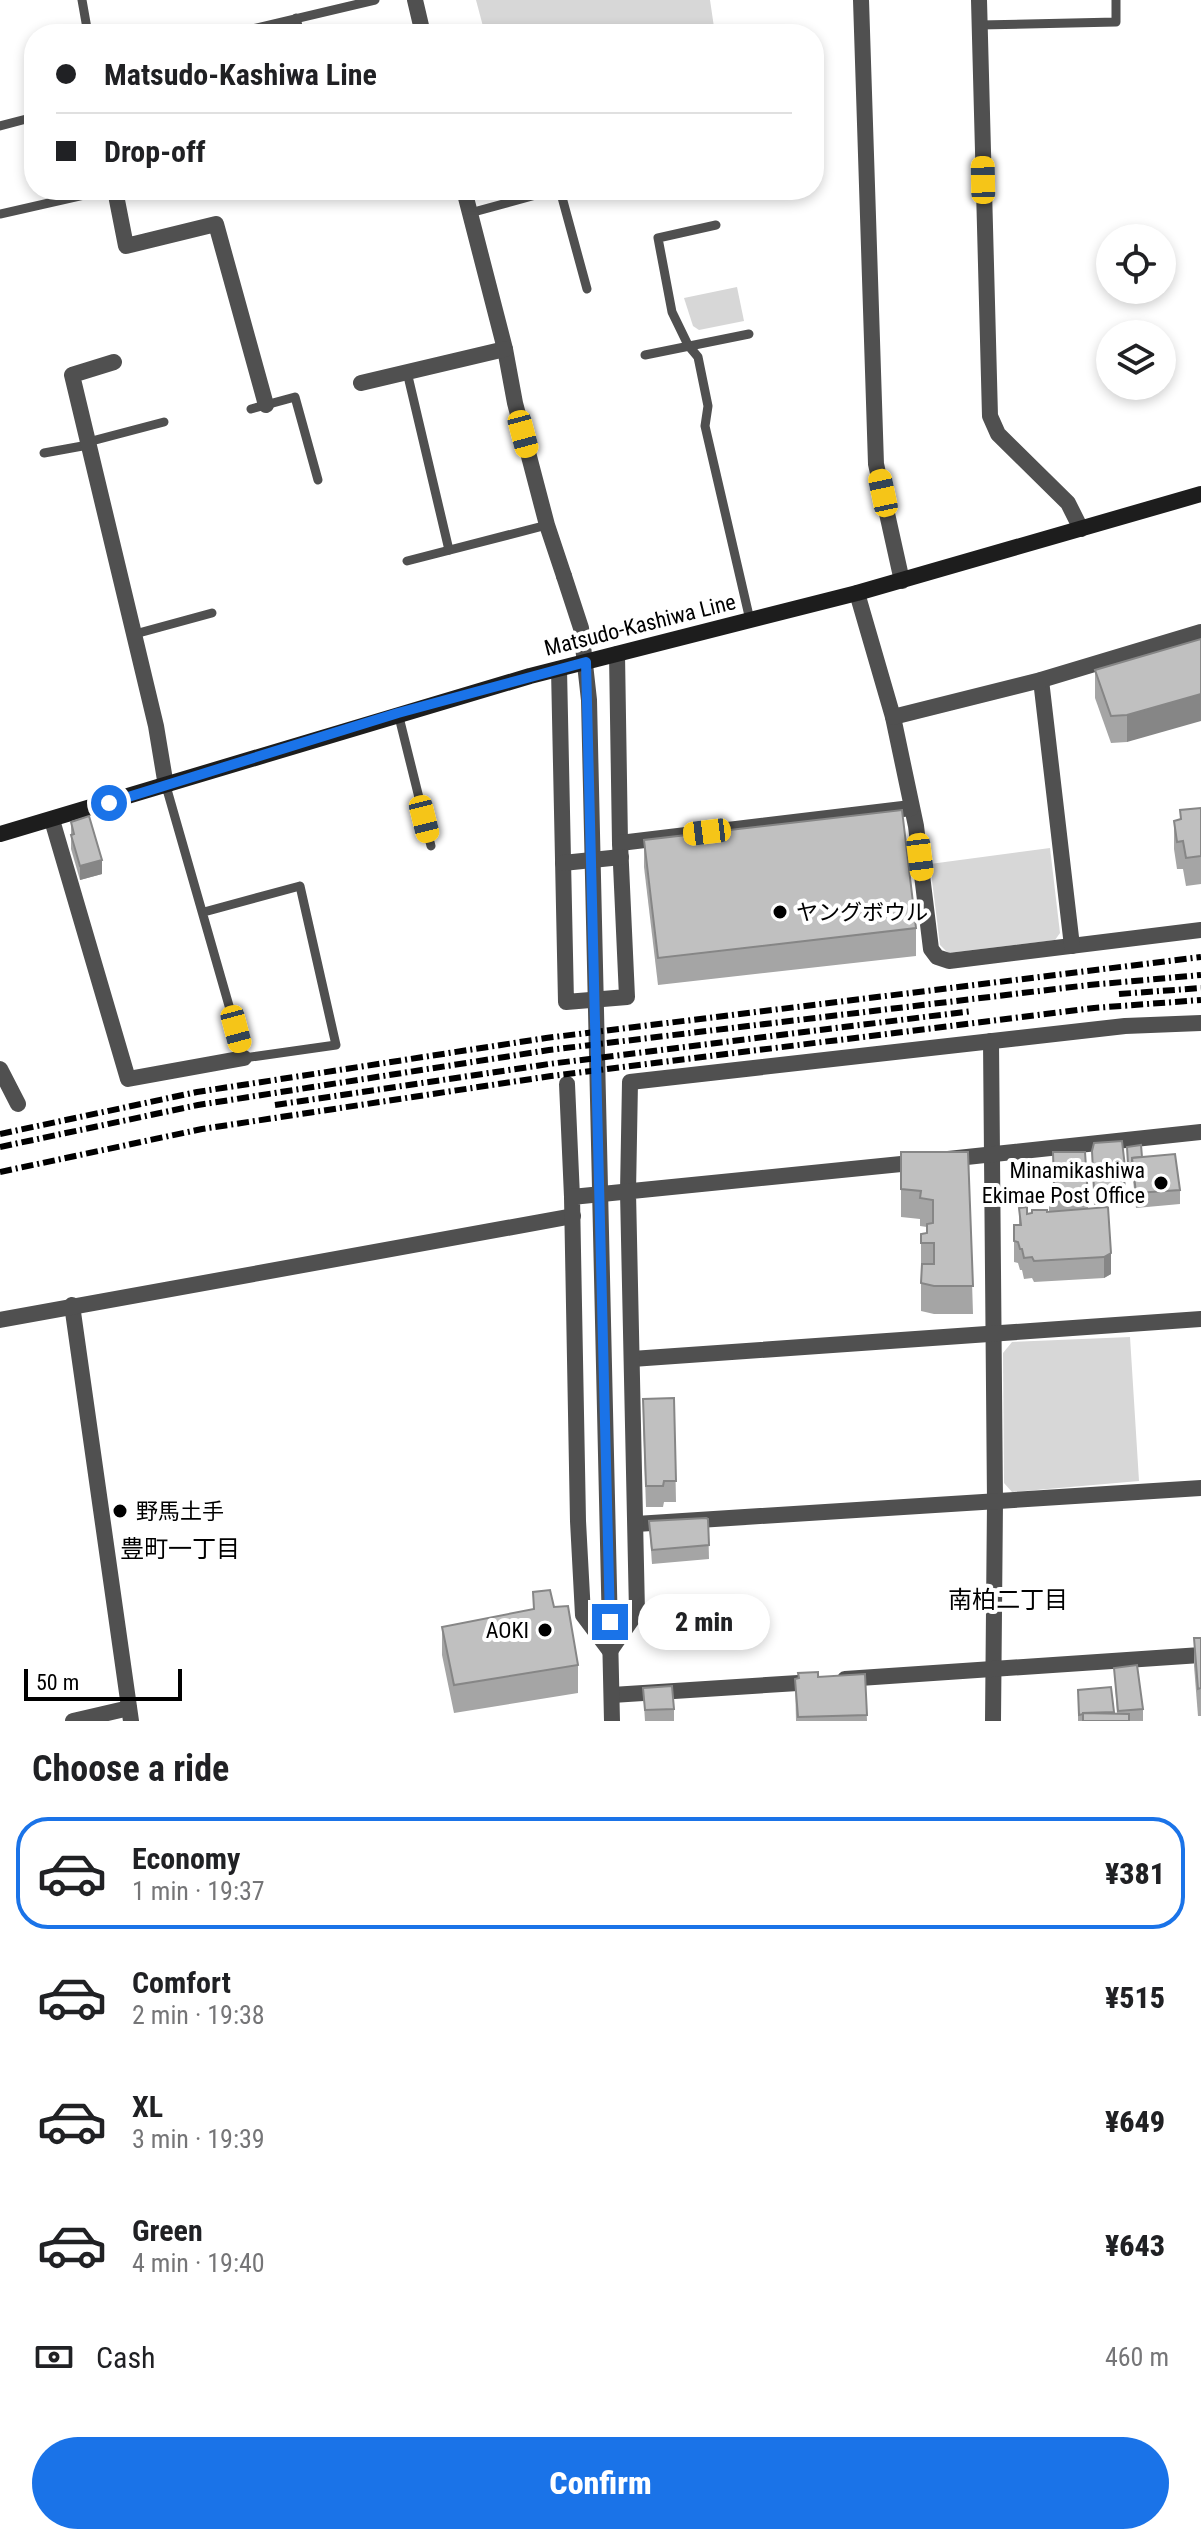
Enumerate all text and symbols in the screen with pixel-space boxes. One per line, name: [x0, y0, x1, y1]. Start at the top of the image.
text: Matsudo-Kashiwa Line: [104, 57, 377, 92]
text: Drop-off: [104, 134, 206, 169]
car: [971, 156, 995, 204]
map controls: [1096, 224, 1176, 400]
button: locate: [1096, 224, 1176, 304]
button: layers: [1096, 320, 1176, 400]
car: [505, 408, 541, 460]
car: [866, 467, 900, 519]
street label: Matsudo-Kashiwa Line: [542, 589, 738, 661]
route start: [91, 785, 127, 821]
car: [407, 793, 441, 845]
car: [682, 817, 732, 847]
car: [905, 832, 935, 882]
place label: ヤングボウル: [796, 900, 928, 925]
marker: ヤングボウル: [771, 903, 789, 921]
car: [218, 1003, 254, 1055]
place label: Minamikashiwa Ekimae Post Office: [982, 1158, 1145, 1208]
marker: Minamikashiwa Ekimae Post Office: [1152, 1174, 1170, 1192]
place label: 野馬土手: [136, 1499, 224, 1524]
marker: 野馬土手: [111, 1502, 129, 1520]
district label: 豊町一丁目: [120, 1535, 240, 1563]
district label: 南柏二丁目: [948, 1586, 1068, 1614]
callout: 2 min: [638, 1594, 770, 1650]
route end: [592, 1604, 628, 1640]
text: 2 min: [675, 1607, 733, 1637]
place label: AOKI: [486, 1618, 529, 1643]
marker: AOKI: [536, 1621, 554, 1639]
scale bar: [24, 1665, 182, 1701]
text: 50 m: [36, 1670, 79, 1695]
text: Choose a ride: [32, 1748, 229, 1790]
icon: car: [36, 1837, 108, 1909]
text: Economy: [132, 1841, 240, 1876]
text: ¥381: [1105, 1856, 1165, 1891]
text: 1 min · 19:37: [132, 1876, 265, 1906]
icon: car: [36, 1961, 108, 2033]
text: Comfort: [132, 1965, 231, 2000]
text: ¥515: [1105, 1980, 1165, 2015]
text: 2 min · 19:38: [132, 2000, 265, 2030]
icon: car: [36, 2085, 108, 2157]
text: XL: [132, 2089, 163, 2124]
text: ¥649: [1105, 2104, 1165, 2139]
text: 3 min · 19:39: [132, 2124, 265, 2154]
icon: car: [36, 2209, 108, 2281]
text: Green: [132, 2213, 203, 2248]
text: ¥643: [1105, 2228, 1165, 2263]
text: 4 min · 19:40: [132, 2248, 265, 2278]
icon: cash: [32, 2335, 76, 2379]
text: Cash: [96, 2340, 156, 2375]
text: 460 m: [1105, 2342, 1169, 2372]
button: Confirm: [32, 2437, 1169, 2529]

